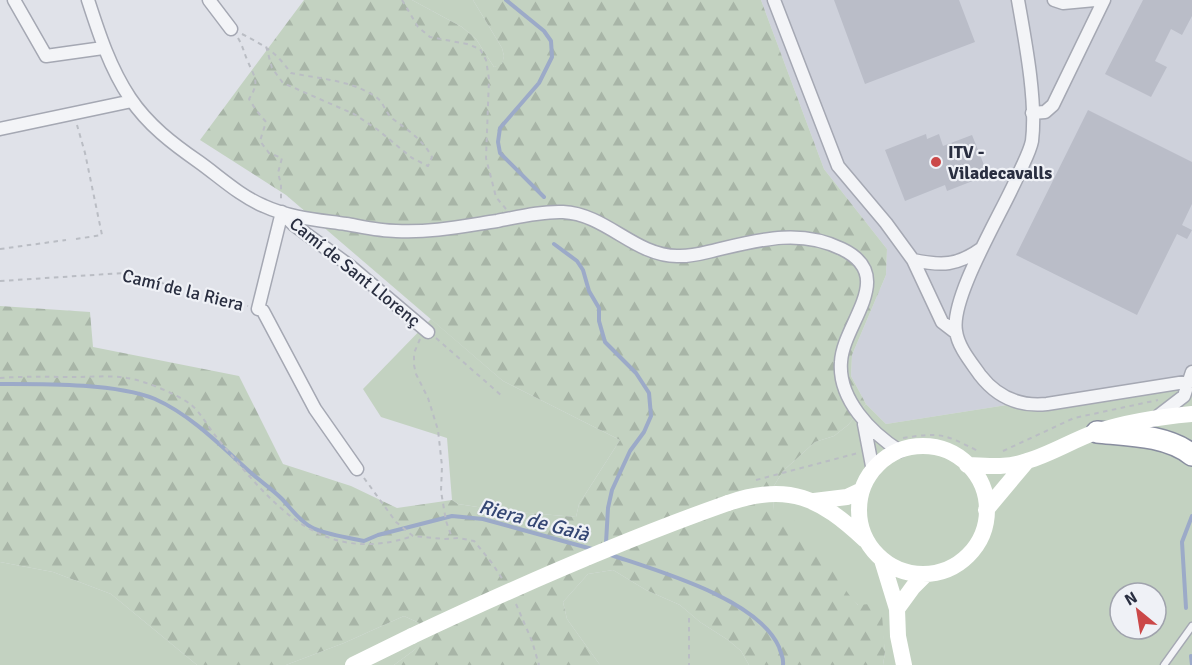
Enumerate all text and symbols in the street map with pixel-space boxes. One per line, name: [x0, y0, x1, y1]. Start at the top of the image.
place label: ITV - Viladecavalls: [948, 141, 1052, 184]
marker: ITV - Viladecavalls: [929, 155, 943, 169]
street label: Camí de Sant Llorenç: [285, 212, 425, 332]
street label: Camí de la Riera: [120, 264, 246, 316]
water label: Riera de Gaià: [476, 494, 592, 547]
north arrow: [1108, 581, 1168, 641]
text: N: [1121, 587, 1141, 610]

